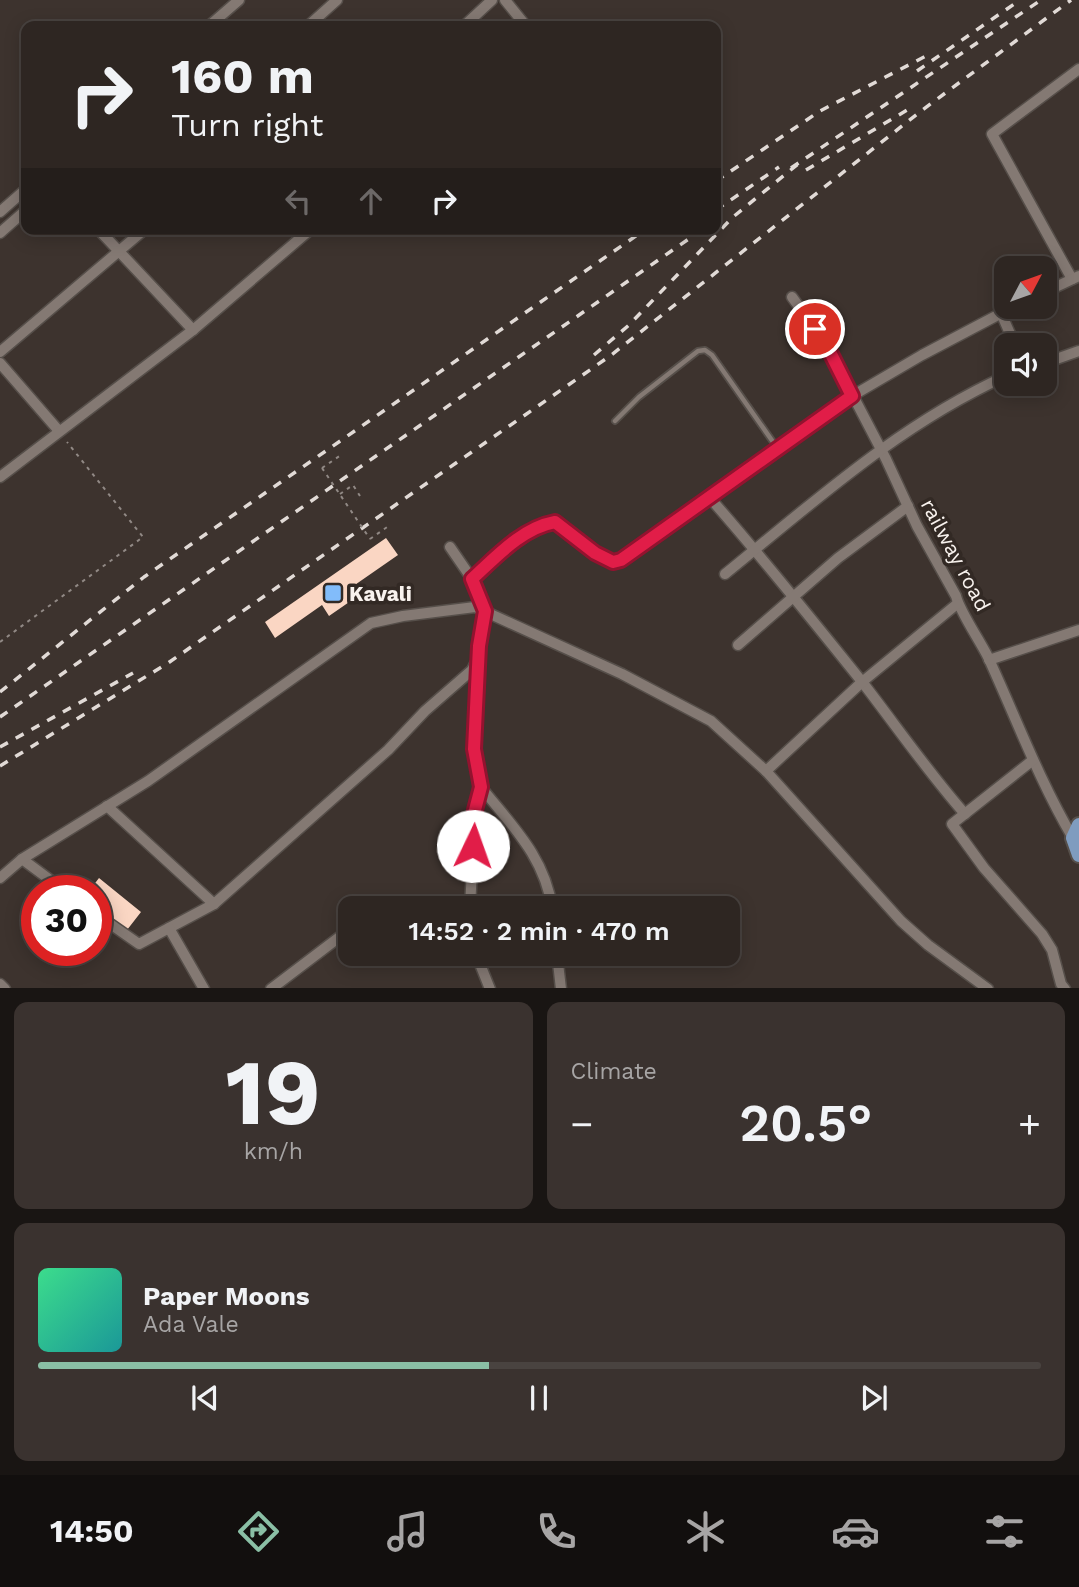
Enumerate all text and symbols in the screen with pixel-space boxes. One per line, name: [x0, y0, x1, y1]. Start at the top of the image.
text: 160 m: [171, 47, 314, 105]
icon: right: [56, 49, 147, 140]
text: Turn right: [171, 106, 323, 144]
icon: left: [279, 182, 317, 220]
icon: ahead: [352, 182, 390, 220]
icon: right: [425, 182, 463, 220]
north arrow: [994, 256, 1057, 318]
map controls: [994, 256, 1057, 396]
pin: [785, 299, 845, 359]
icon: arrive: [796, 310, 834, 348]
button: sound: [994, 333, 1057, 396]
street label: railway road: [916, 494, 996, 616]
place label: Kavali: [349, 581, 412, 606]
marker: Kavali: [323, 583, 343, 603]
position arrow: [436, 809, 510, 883]
speed limit sign: 30: [21, 875, 112, 966]
text: 14:52 · 2 min · 470 m: [409, 916, 670, 946]
text: 19: [226, 1039, 321, 1146]
text: Climate: [571, 1058, 657, 1085]
text: 20.5°: [739, 1093, 872, 1154]
text: −: [571, 1102, 593, 1146]
text: +: [1018, 1102, 1041, 1146]
text: km/h: [244, 1138, 303, 1165]
text: Paper Moons: [143, 1281, 310, 1311]
text: Ada Vale: [143, 1311, 239, 1338]
icon: previous: [186, 1379, 224, 1417]
icon: pause: [520, 1379, 558, 1417]
icon: next: [855, 1379, 893, 1417]
icon: directions: [234, 1507, 283, 1556]
icon: music: [383, 1507, 432, 1556]
icon: phone: [532, 1507, 581, 1556]
icon: climate: [681, 1507, 730, 1556]
icon: car: [831, 1507, 880, 1556]
icon: filters: [980, 1507, 1029, 1556]
text: 14:50: [50, 1512, 134, 1550]

